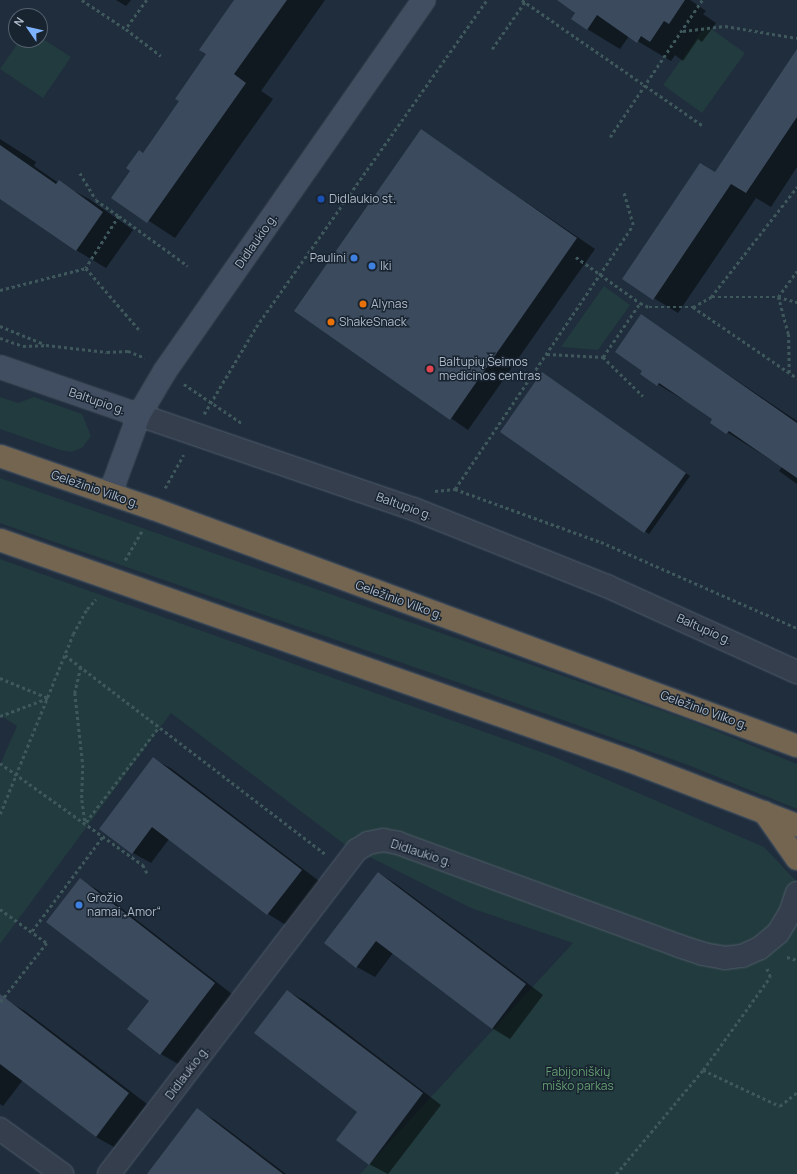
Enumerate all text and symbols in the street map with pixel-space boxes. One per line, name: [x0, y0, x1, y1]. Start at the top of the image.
north arrow: [8, 8, 48, 48]
text: N: [10, 14, 27, 29]
place label: Didlaukio st.: [329, 192, 396, 206]
marker: Didlaukio st.: [316, 194, 326, 204]
street label: Didlaukio g.: [232, 211, 280, 271]
place label: Paulini: [310, 251, 346, 265]
marker: Paulini: [349, 253, 359, 263]
place label: Iki: [380, 259, 392, 273]
marker: Iki: [367, 261, 377, 271]
place label: Alynas: [371, 297, 408, 311]
marker: Alynas: [358, 299, 368, 309]
place label: ShakeSnack: [339, 315, 407, 329]
marker: ShakeSnack: [326, 317, 336, 327]
place label: Baltupių Šeimos medicinos centras: [439, 355, 540, 383]
marker: Baltupių Šeimos medicinos centras: [424, 363, 436, 375]
street label: Baltupio g.: [67, 385, 127, 417]
street label: Geležinio Vilko g.: [49, 467, 141, 511]
street label: Baltupio g.: [374, 489, 434, 523]
street label: Geležinio Vilko g.: [353, 578, 445, 622]
street label: Baltupio g.: [674, 611, 734, 647]
street label: Geležinio Vilko g.: [658, 688, 750, 732]
street label: Didlaukio g.: [389, 836, 453, 870]
place label: Grožio namai „Amor“: [87, 891, 161, 919]
marker: Grožio namai „Amor“: [74, 900, 84, 910]
street label: Didlaukio g.: [162, 1044, 212, 1102]
park label: Fabijoniškių miško parkas: [542, 1065, 614, 1093]

